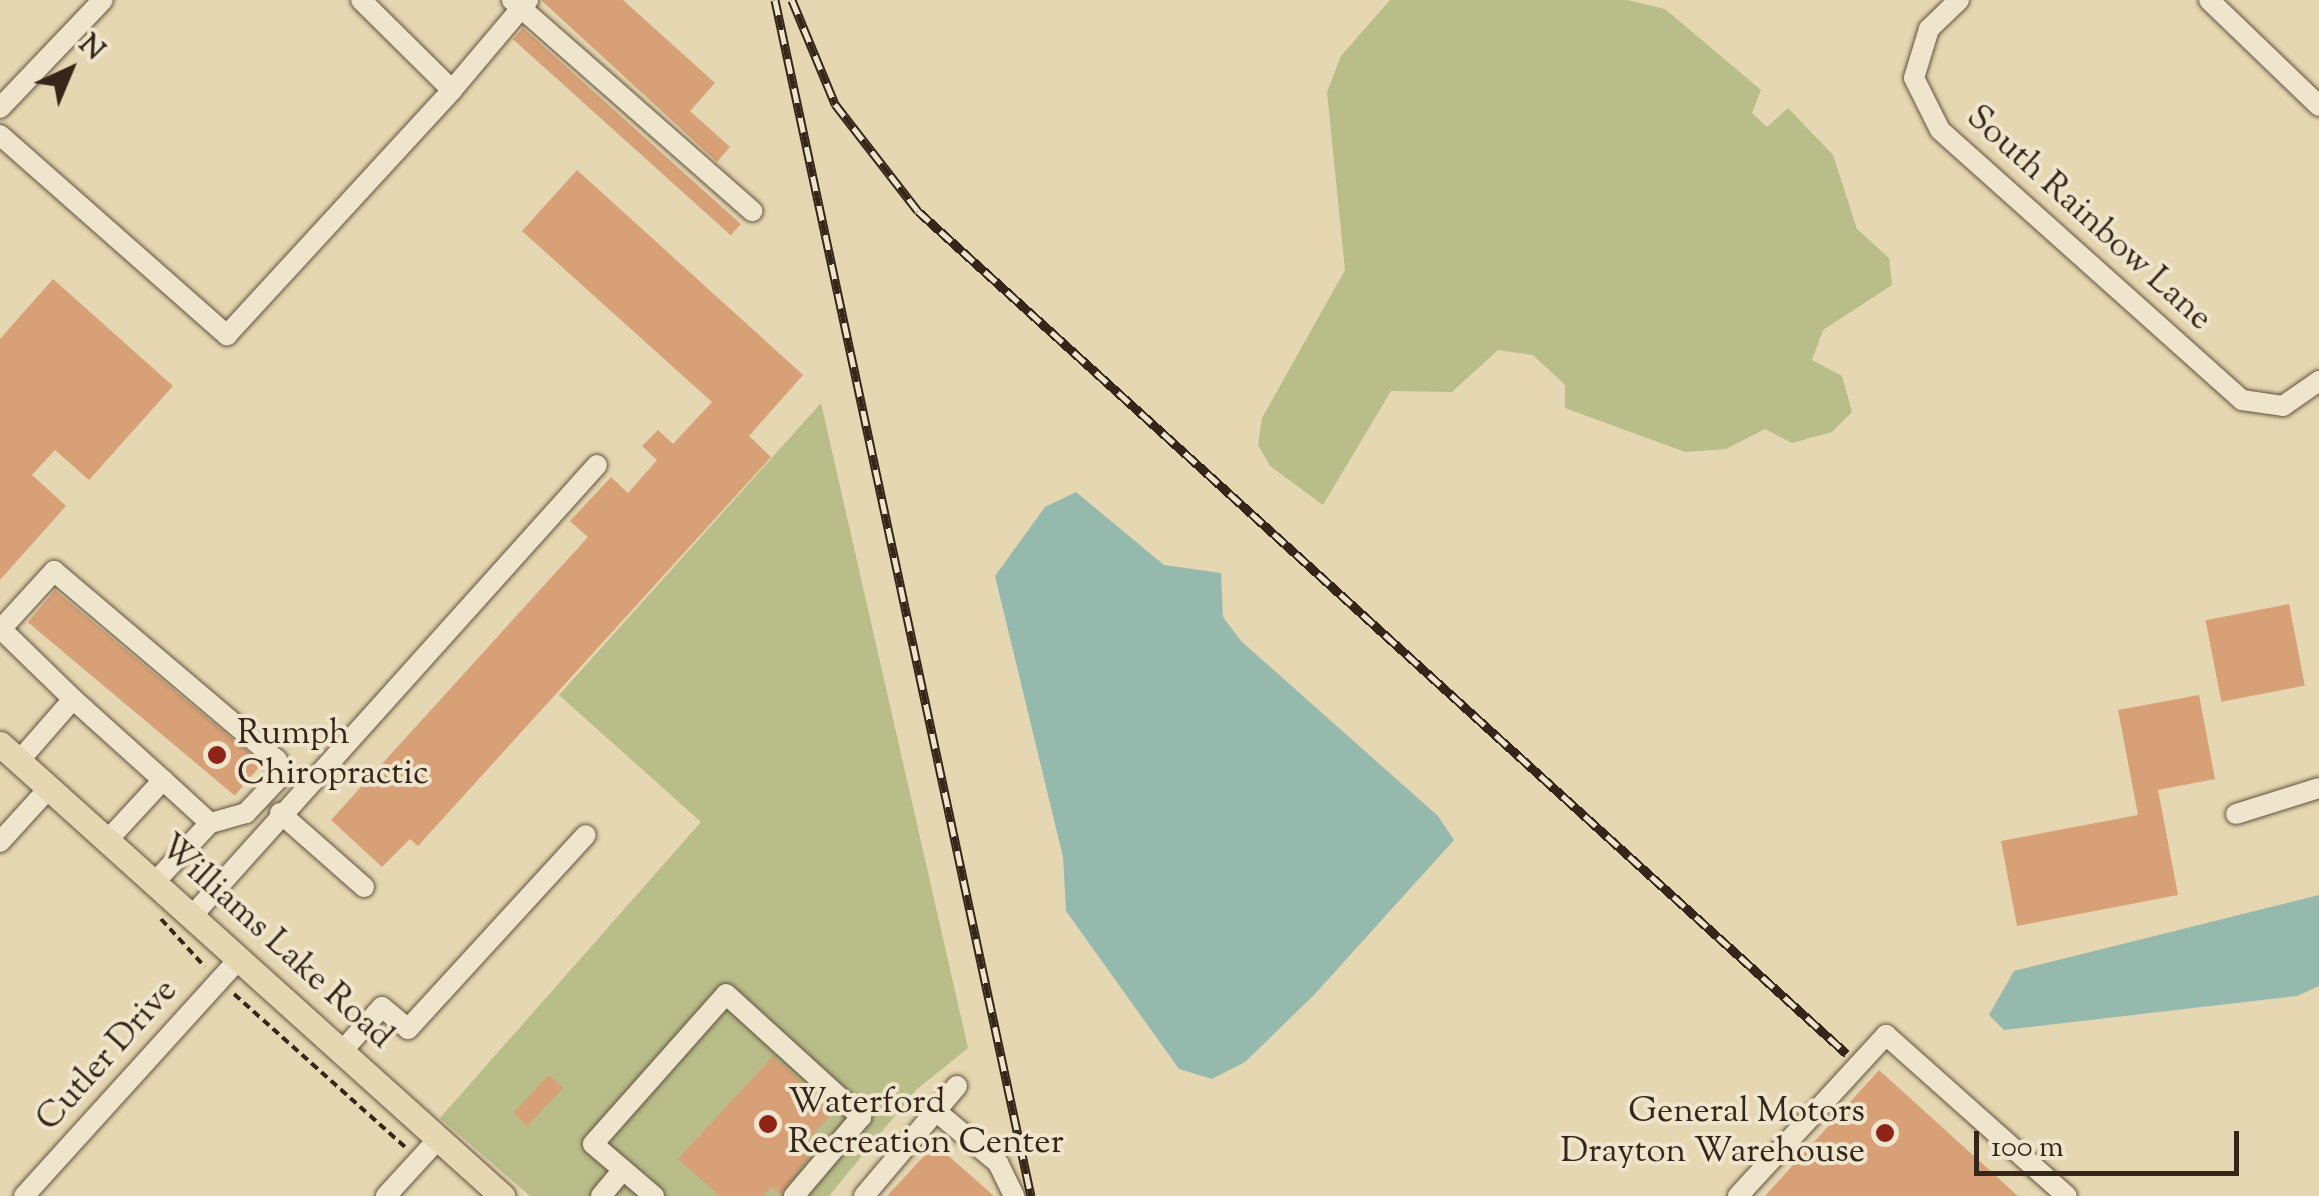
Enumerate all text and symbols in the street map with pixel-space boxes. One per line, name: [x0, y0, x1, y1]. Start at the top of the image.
north arrow: [20, 20, 120, 120]
text: N: [69, 26, 113, 71]
street label: South Rainbow Lane: [1956, 98, 2220, 340]
place label: Rumph Chiropractic: [237, 714, 429, 796]
marker: Rumph Chiropractic: [206, 744, 228, 766]
street label: Williams Lake Road: [149, 827, 401, 1059]
street label: Cutler Drive: [29, 971, 187, 1141]
place label: Waterford Recreation Center: [788, 1083, 1064, 1165]
place label: General Motors Drayton Warehouse: [1561, 1092, 1865, 1174]
scale bar: [1979, 1111, 2244, 1173]
marker: Waterford Recreation Center: [757, 1113, 779, 1135]
marker: General Motors Drayton Warehouse: [1874, 1122, 1896, 1144]
text: 100 m: [1991, 1127, 2064, 1170]

